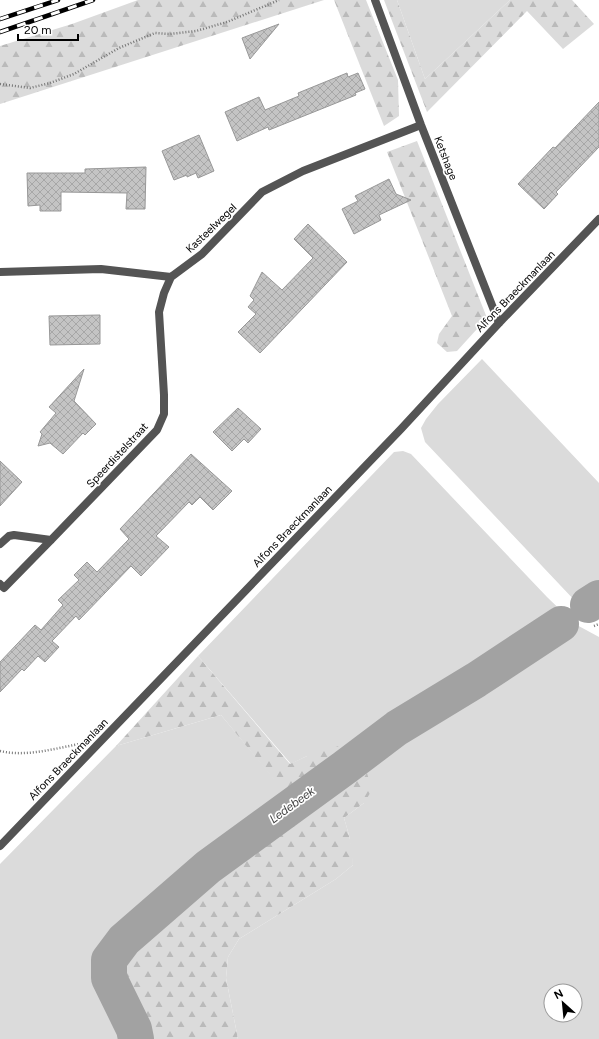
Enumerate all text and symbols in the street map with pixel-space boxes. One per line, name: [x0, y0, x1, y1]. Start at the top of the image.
scale bar: [18, 16, 78, 42]
text: 20 m: [24, 23, 52, 37]
street label: Ketshage: [431, 134, 460, 182]
street label: Kasteelwegel: [183, 201, 239, 256]
street label: Alfons Braeckmanlaan: [473, 248, 558, 335]
street label: Speerdistelstraat: [84, 420, 151, 491]
street label: Alfons Braeckmanlaan: [250, 483, 335, 570]
street label: Alfons Braeckmanlaan: [26, 716, 111, 803]
water label: Ledebeek: [267, 783, 318, 826]
north arrow: [543, 983, 583, 1023]
text: N: [552, 987, 565, 1002]

